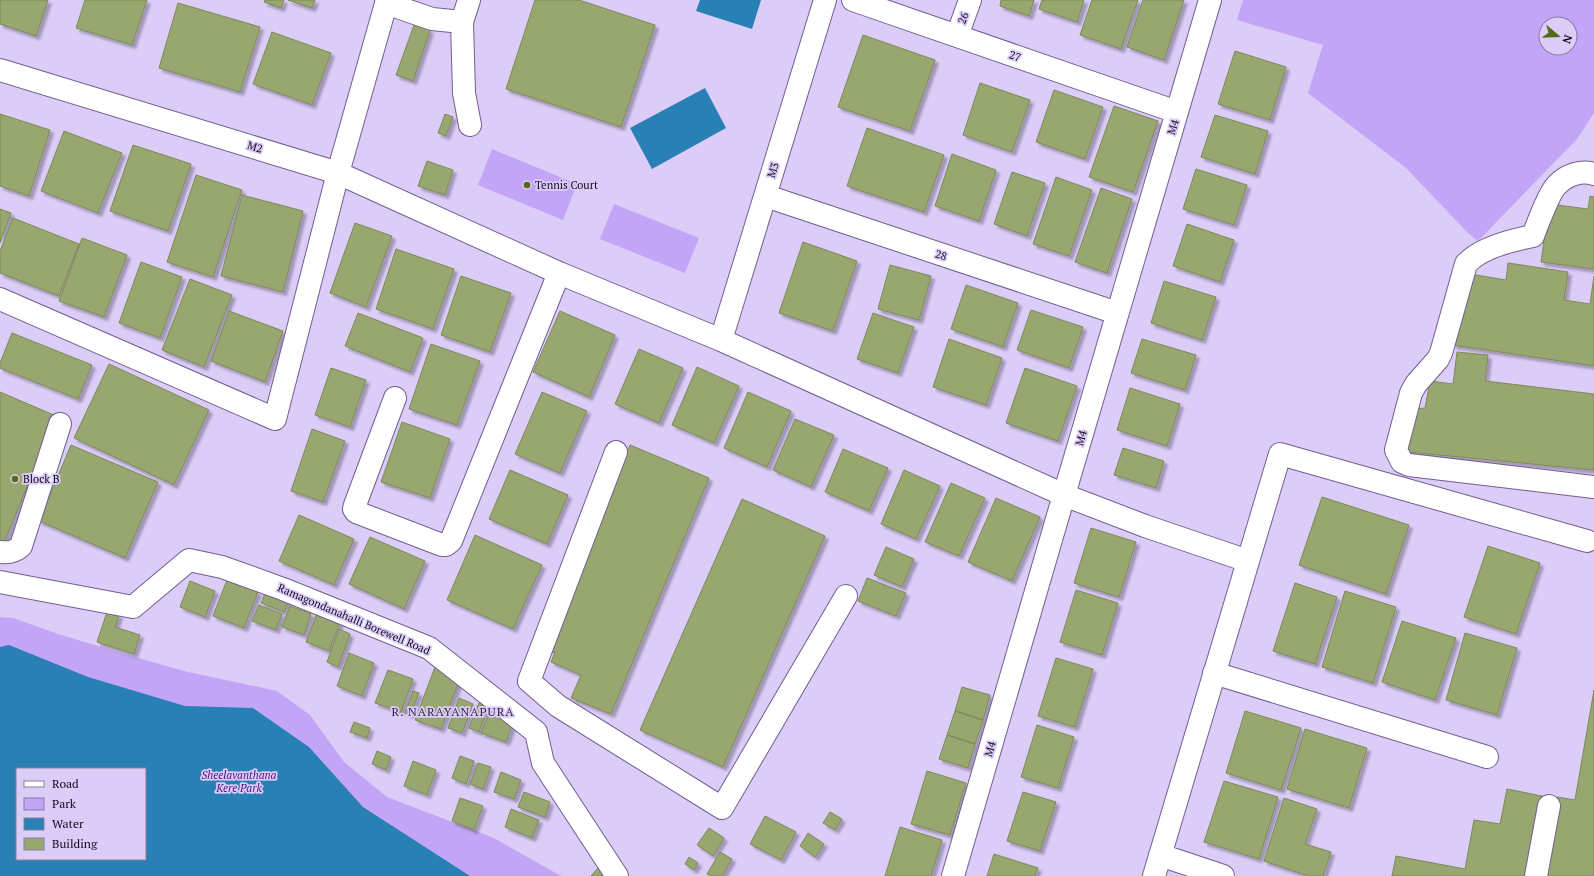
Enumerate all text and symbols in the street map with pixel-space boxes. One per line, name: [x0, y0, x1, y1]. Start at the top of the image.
street label: 26: [954, 10, 972, 26]
north arrow: [1538, 16, 1578, 56]
text: N: [1559, 33, 1575, 46]
street label: 27: [1007, 47, 1023, 65]
street label: M4: [1164, 117, 1182, 136]
street label: M2: [246, 138, 265, 156]
street label: M3: [764, 160, 782, 179]
place label: Tennis Court: [535, 178, 598, 192]
marker: Tennis Court: [522, 180, 532, 190]
street label: 28: [933, 247, 949, 264]
street label: M4: [1072, 429, 1090, 447]
place label: Block B: [23, 472, 60, 486]
marker: Block B: [10, 474, 20, 484]
street label: Ramagondanahalli Borewell Road: [276, 580, 432, 658]
district label: R. NARAYANAPURA: [391, 704, 515, 719]
street label: M4: [981, 740, 999, 758]
legend: [16, 768, 146, 860]
park label: Sheelavanthana Kere Park: [202, 768, 277, 795]
text: Road: [52, 776, 79, 791]
text: Park: [52, 796, 77, 811]
text: Water: [52, 816, 84, 831]
text: Building: [52, 836, 98, 851]

